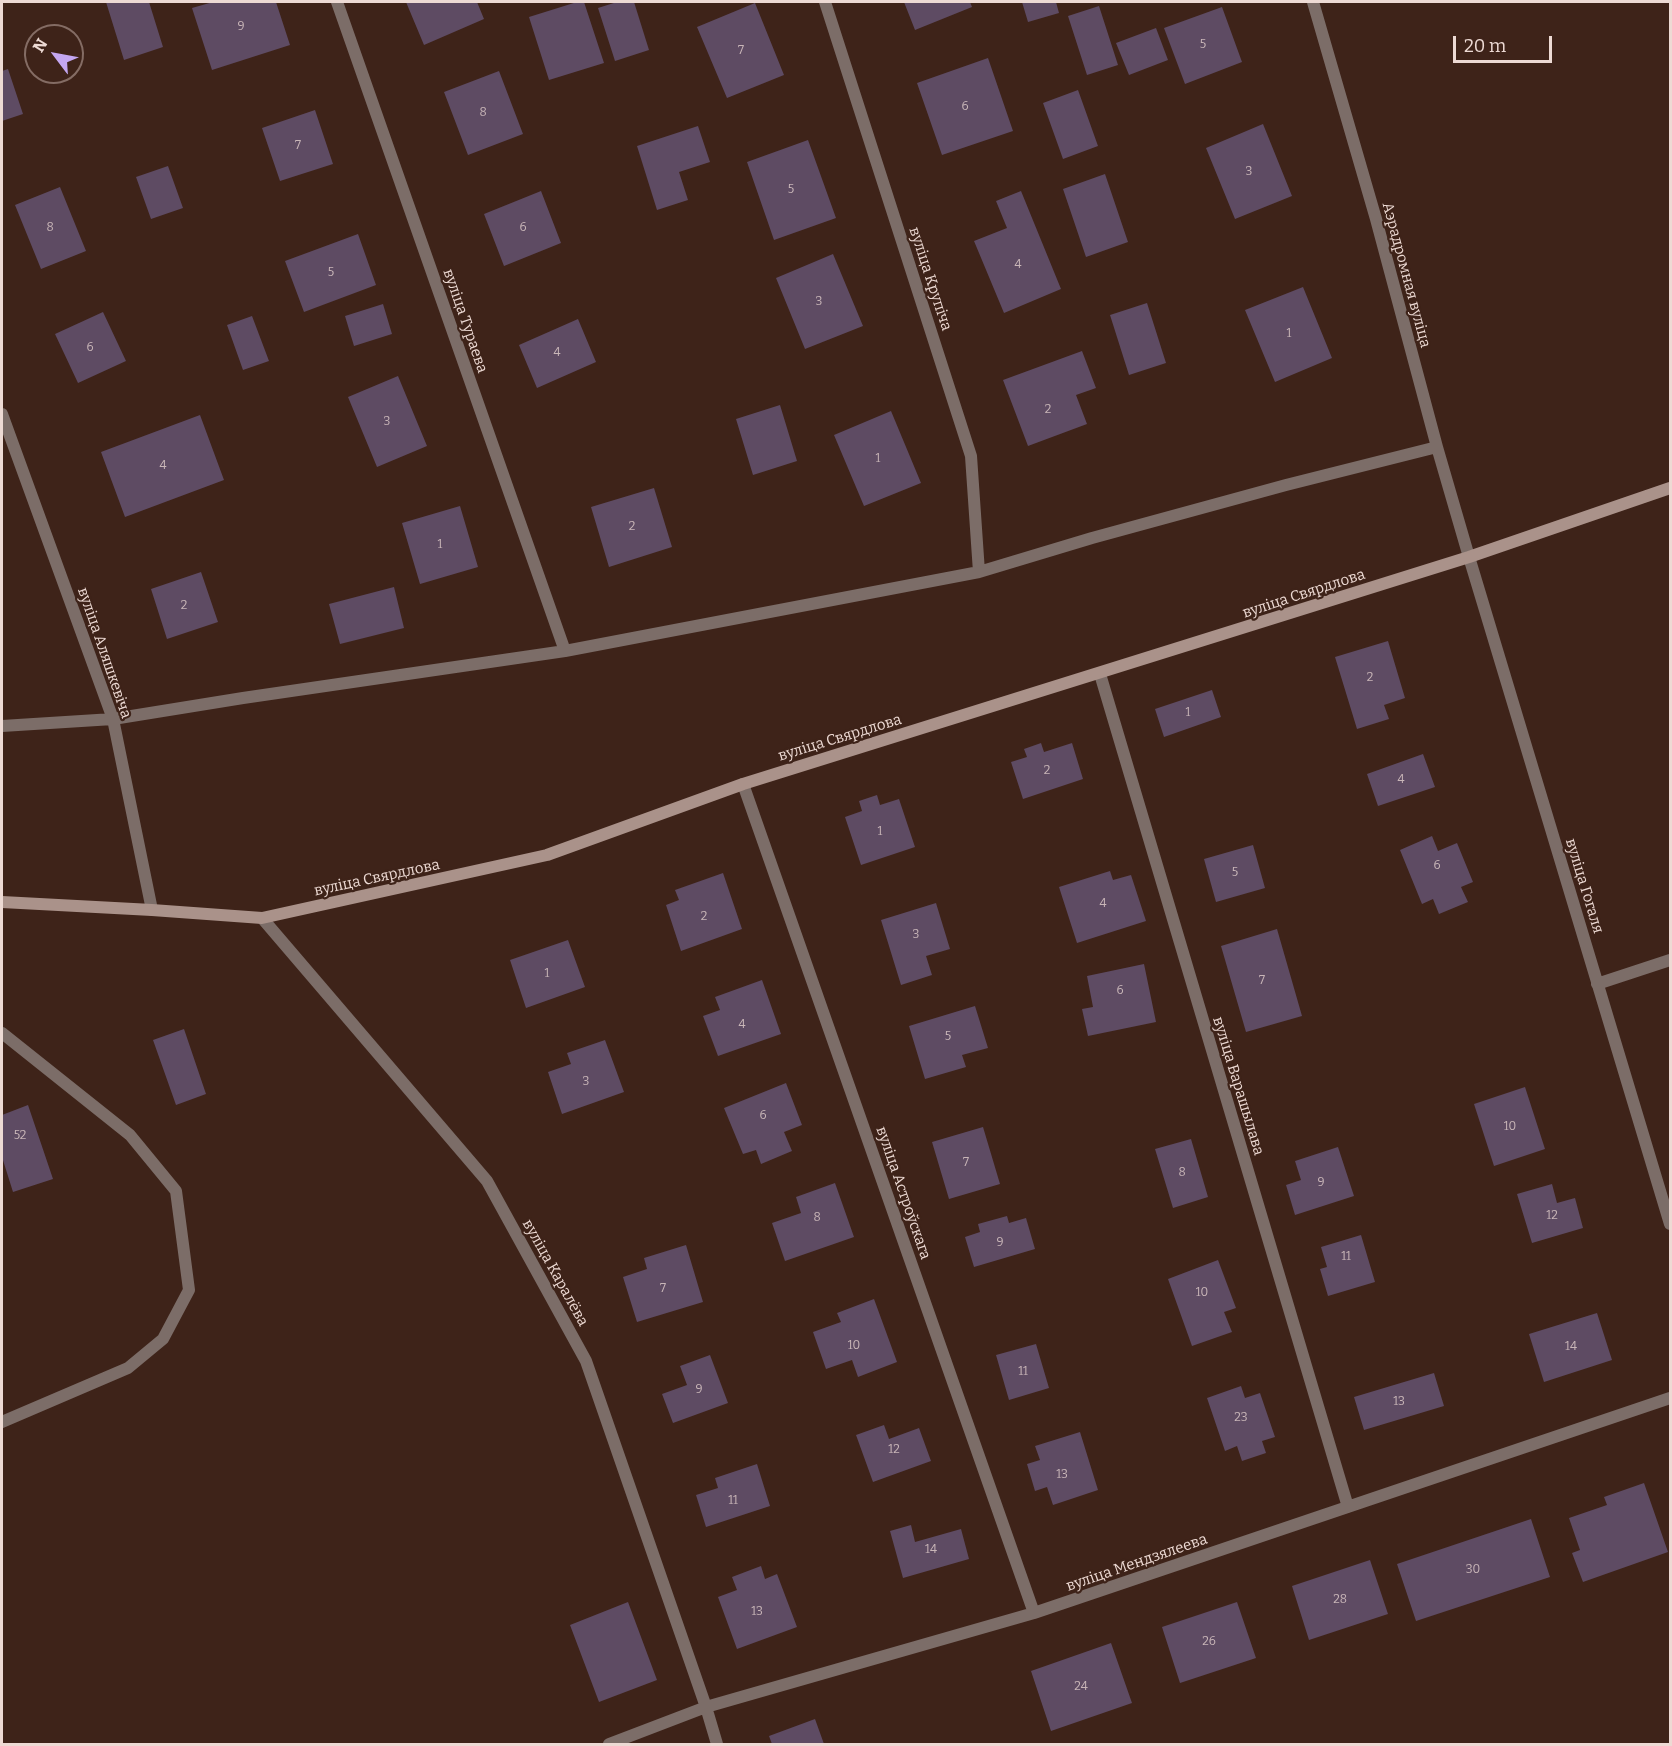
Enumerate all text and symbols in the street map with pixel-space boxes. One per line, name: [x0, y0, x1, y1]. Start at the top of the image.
house number: 9: [237, 20, 245, 34]
north arrow: [24, 24, 84, 84]
scale bar: [1456, 24, 1555, 62]
text: N: [29, 35, 51, 56]
text: 20 m: [1464, 35, 1506, 57]
house number: 5: [1200, 38, 1206, 52]
house number: 7: [738, 44, 744, 58]
house number: 6: [961, 100, 969, 114]
house number: 8: [479, 106, 487, 120]
house number: 7: [295, 139, 301, 153]
house number: 3: [1246, 165, 1252, 179]
house number: 5: [788, 183, 794, 197]
street label: Аэрадромная вуліца: [1378, 200, 1434, 350]
house number: 8: [46, 221, 54, 235]
house number: 6: [519, 221, 527, 235]
street label: вуліца Крупіча: [905, 225, 955, 333]
house number: 4: [1014, 258, 1022, 272]
house number: 5: [328, 266, 334, 280]
street label: вуліца Тураева: [439, 267, 491, 375]
house number: 3: [816, 295, 822, 309]
house number: 1: [1287, 327, 1291, 341]
house number: 6: [86, 341, 94, 355]
house number: 4: [553, 346, 561, 360]
house number: 2: [1045, 403, 1051, 417]
house number: 3: [384, 415, 390, 429]
house number: 1: [876, 452, 880, 466]
house number: 4: [159, 459, 167, 473]
house number: 2: [629, 520, 635, 534]
house number: 1: [438, 538, 442, 552]
street label: вуліца Свярдлова: [1240, 566, 1368, 622]
street label: вуліца Аляшкевіча: [73, 585, 135, 721]
house number: 2: [181, 599, 187, 613]
house number: 2: [1367, 671, 1373, 685]
house number: 1: [1186, 706, 1190, 720]
street label: вуліца Свярдлова: [776, 711, 904, 765]
house number: 2: [1044, 764, 1050, 778]
house number: 4: [1397, 773, 1405, 787]
house number: 1: [878, 825, 882, 839]
street label: вуліца Гогаля: [1561, 836, 1607, 936]
street label: вуліца Свярдлова: [313, 856, 441, 900]
house number: 6: [1433, 859, 1441, 873]
house number: 5: [1232, 866, 1238, 880]
house number: 4: [1099, 897, 1107, 911]
house number: 2: [701, 910, 707, 924]
house number: 3: [913, 928, 919, 942]
house number: 1: [545, 967, 549, 981]
house number: 7: [1259, 974, 1265, 988]
house number: 6: [1116, 984, 1124, 998]
street label: вуліца Варашылава: [1208, 1015, 1268, 1157]
house number: 4: [738, 1018, 746, 1032]
house number: 5: [945, 1030, 951, 1044]
house number: 3: [583, 1075, 589, 1089]
house number: 6: [759, 1109, 767, 1123]
house number: 10: [1504, 1120, 1516, 1134]
street label: вуліца Астроўскага: [872, 1124, 934, 1262]
house number: 52: [14, 1129, 26, 1143]
house number: 7: [963, 1156, 969, 1170]
house number: 8: [1178, 1166, 1186, 1180]
house number: 9: [1317, 1176, 1325, 1190]
house number: 12: [1546, 1209, 1558, 1223]
house number: 8: [813, 1211, 821, 1225]
street label: вуліца Каралёва: [518, 1216, 592, 1330]
house number: 9: [996, 1236, 1004, 1250]
house number: 11: [1341, 1250, 1351, 1264]
house number: 7: [660, 1282, 666, 1296]
house number: 10: [1196, 1286, 1208, 1300]
house number: 10: [848, 1339, 860, 1353]
house number: 14: [1565, 1340, 1577, 1354]
house number: 11: [1018, 1365, 1028, 1379]
house number: 9: [695, 1383, 703, 1397]
house number: 13: [1393, 1395, 1405, 1409]
house number: 23: [1234, 1411, 1248, 1425]
house number: 12: [888, 1443, 900, 1457]
house number: 13: [1056, 1468, 1068, 1482]
house number: 11: [728, 1494, 738, 1508]
street label: вуліца Мендзялеева: [1064, 1530, 1210, 1596]
house number: 14: [925, 1543, 937, 1557]
house number: 30: [1466, 1563, 1480, 1577]
house number: 28: [1333, 1593, 1347, 1607]
house number: 13: [751, 1605, 763, 1619]
house number: 26: [1202, 1635, 1216, 1649]
house number: 24: [1074, 1680, 1088, 1694]

